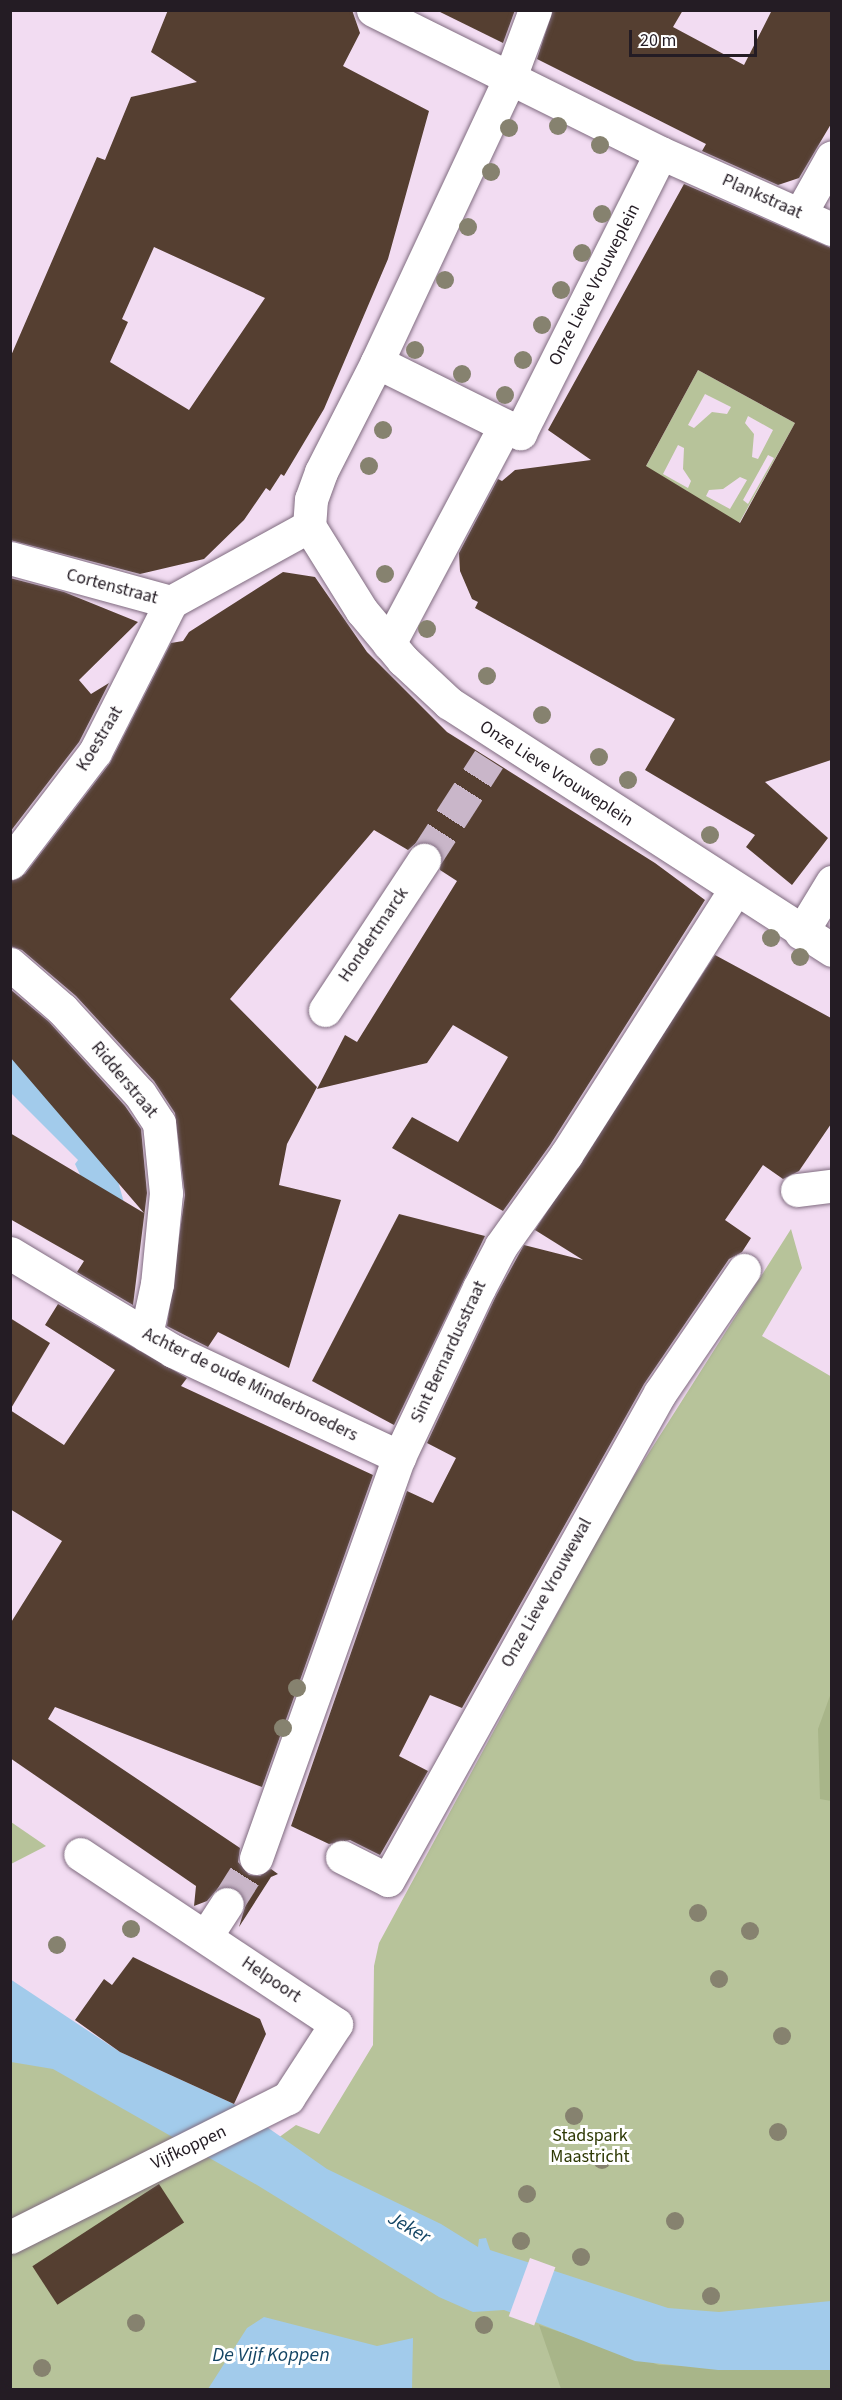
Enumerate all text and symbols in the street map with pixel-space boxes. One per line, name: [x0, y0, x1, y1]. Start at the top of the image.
scale bar: [632, 18, 760, 56]
text: 20 m: [640, 28, 676, 53]
street label: Plankstraat: [718, 170, 806, 224]
street label: Onze Lieve Vrouweplein: [545, 200, 645, 370]
street label: Cortenstraat: [64, 564, 160, 610]
street label: Koestraat: [72, 703, 128, 775]
street label: Onze Lieve Vrouweplein: [475, 716, 637, 832]
street label: Hondertmarck: [334, 883, 414, 987]
street label: Ridderstraat: [86, 1038, 162, 1122]
street label: Sint Bernardusstraat: [407, 1277, 491, 1427]
street label: Achter de oude Minderbroeders: [139, 1323, 361, 1447]
street label: Onze Lieve Vrouwewal: [497, 1514, 597, 1672]
street label: Helpoort: [237, 1952, 305, 2008]
street label: Vijfkoppen: [148, 2121, 230, 2175]
park label: Stadspark Maastricht: [550, 2126, 630, 2168]
water label: Jeker: [384, 2207, 434, 2249]
water label: De Vijf Koppen: [212, 2343, 330, 2367]

